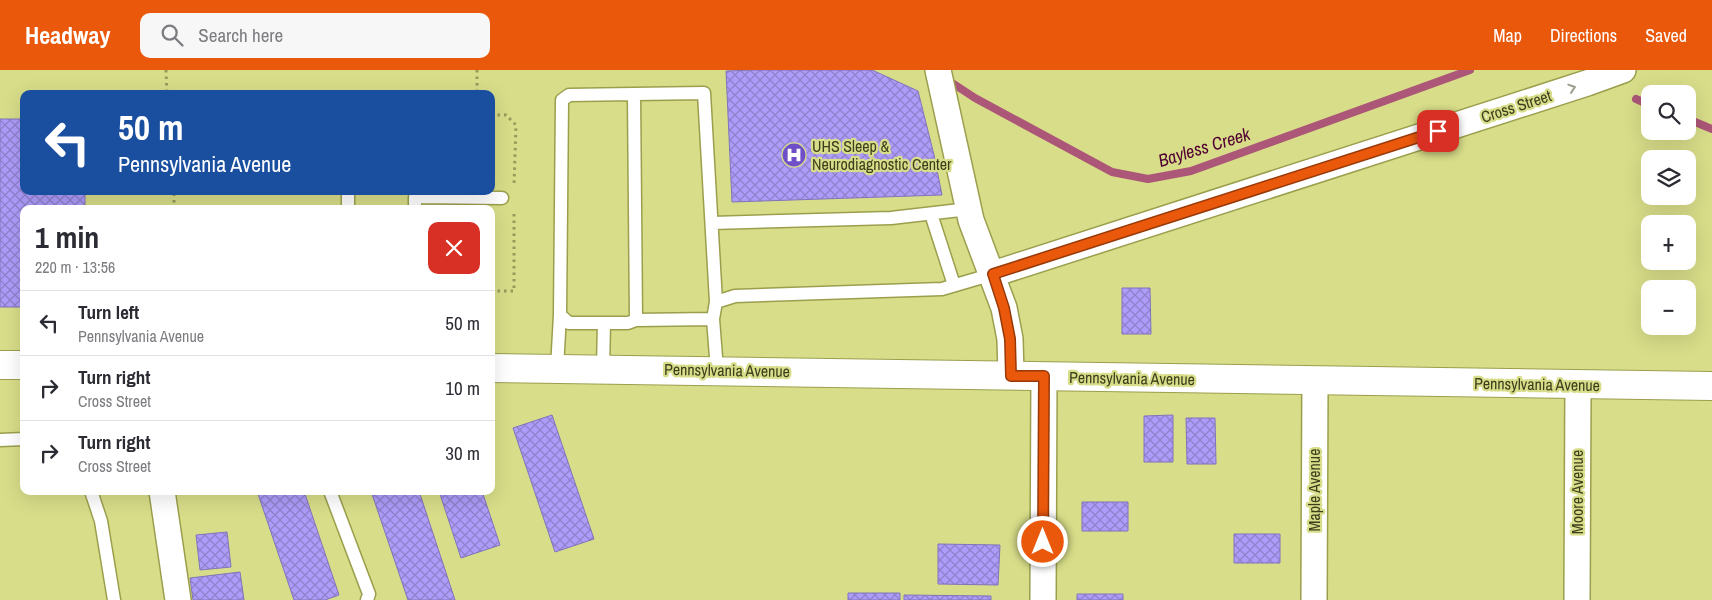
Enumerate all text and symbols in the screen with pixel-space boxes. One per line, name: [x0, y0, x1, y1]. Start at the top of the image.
search box: [140, 13, 490, 58]
text: Headway: [25, 19, 110, 51]
icon: search: [158, 21, 186, 49]
text: Search here: [198, 22, 283, 48]
text: Map: [1493, 23, 1522, 48]
text: Directions: [1550, 23, 1617, 48]
text: Saved: [1645, 23, 1687, 48]
street label: Cross Street: [1478, 84, 1554, 128]
one-way arrow: [1568, 84, 1576, 94]
map controls: [1641, 85, 1696, 335]
button: search: [1641, 85, 1696, 140]
text: 50 m: [118, 104, 183, 151]
icon: left: [35, 110, 100, 175]
pin: [1417, 110, 1459, 152]
icon: arrive: [1424, 117, 1452, 145]
water label: Bayless Creek: [1155, 121, 1254, 173]
place label: UHS Sleep & Neurodiagnostic Center: [812, 135, 952, 175]
hospital icon: UHS Sleep & Neurodiagnostic Center: [781, 142, 807, 168]
text: Pennsylvania Avenue: [118, 149, 291, 179]
button: layers: [1641, 150, 1696, 205]
button: +: [1641, 215, 1696, 270]
text: 1 min: [35, 217, 99, 257]
button: close: [428, 222, 480, 274]
text: 220 m · 13:56: [35, 256, 115, 278]
button: −: [1641, 280, 1696, 335]
text: Turn left: [78, 299, 139, 325]
icon: left: [35, 309, 63, 337]
text: 50 m: [445, 310, 480, 336]
text: Pennsylvania Avenue: [78, 325, 204, 347]
street label: Pennsylvania Avenue: [664, 358, 790, 382]
text: Turn right: [78, 364, 150, 390]
street label: Pennsylvania Avenue: [1069, 366, 1195, 390]
street label: Pennsylvania Avenue: [1474, 372, 1600, 396]
icon: right: [35, 374, 63, 402]
text: 10 m: [445, 375, 480, 401]
text: Cross Street: [78, 390, 151, 412]
text: Turn right: [78, 429, 150, 455]
icon: right: [35, 439, 63, 467]
text: 30 m: [445, 440, 480, 466]
street label: Maple Avenue: [1303, 449, 1325, 531]
street label: Moore Avenue: [1566, 450, 1588, 534]
text: Cross Street: [78, 455, 151, 477]
position arrow: [1016, 515, 1068, 567]

